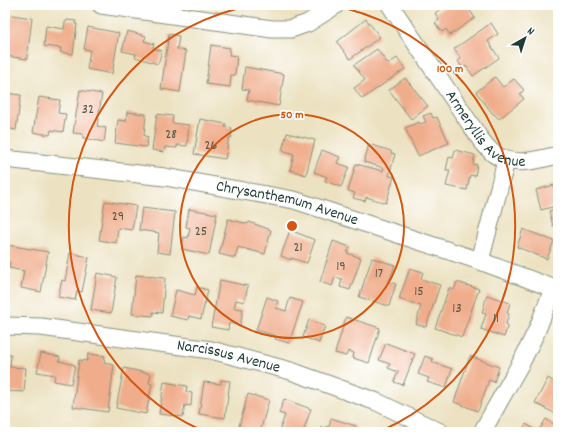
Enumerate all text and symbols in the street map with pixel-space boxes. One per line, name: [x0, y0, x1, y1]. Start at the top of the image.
north arrow: [505, 18, 545, 58]
text: N: [523, 24, 538, 40]
text: 100 m: [437, 61, 463, 78]
street label: Armeryllis Avenue: [439, 86, 526, 173]
house number: 32: [82, 100, 94, 120]
text: 50 m: [280, 107, 304, 124]
house number: 28: [165, 125, 177, 145]
house number: 26: [205, 136, 218, 156]
street label: Chrysanthemum Avenue: [214, 175, 361, 232]
house number: 29: [112, 207, 124, 227]
centre of rings: [285, 219, 299, 233]
house number: 25: [195, 222, 207, 242]
house number: 21: [293, 238, 303, 258]
house number: 19: [336, 257, 346, 277]
house number: 17: [375, 264, 383, 284]
house number: 15: [414, 282, 424, 302]
house number: 13: [452, 299, 462, 319]
house number: 11: [493, 309, 499, 329]
street label: Narcissus Avenue: [176, 334, 283, 379]

